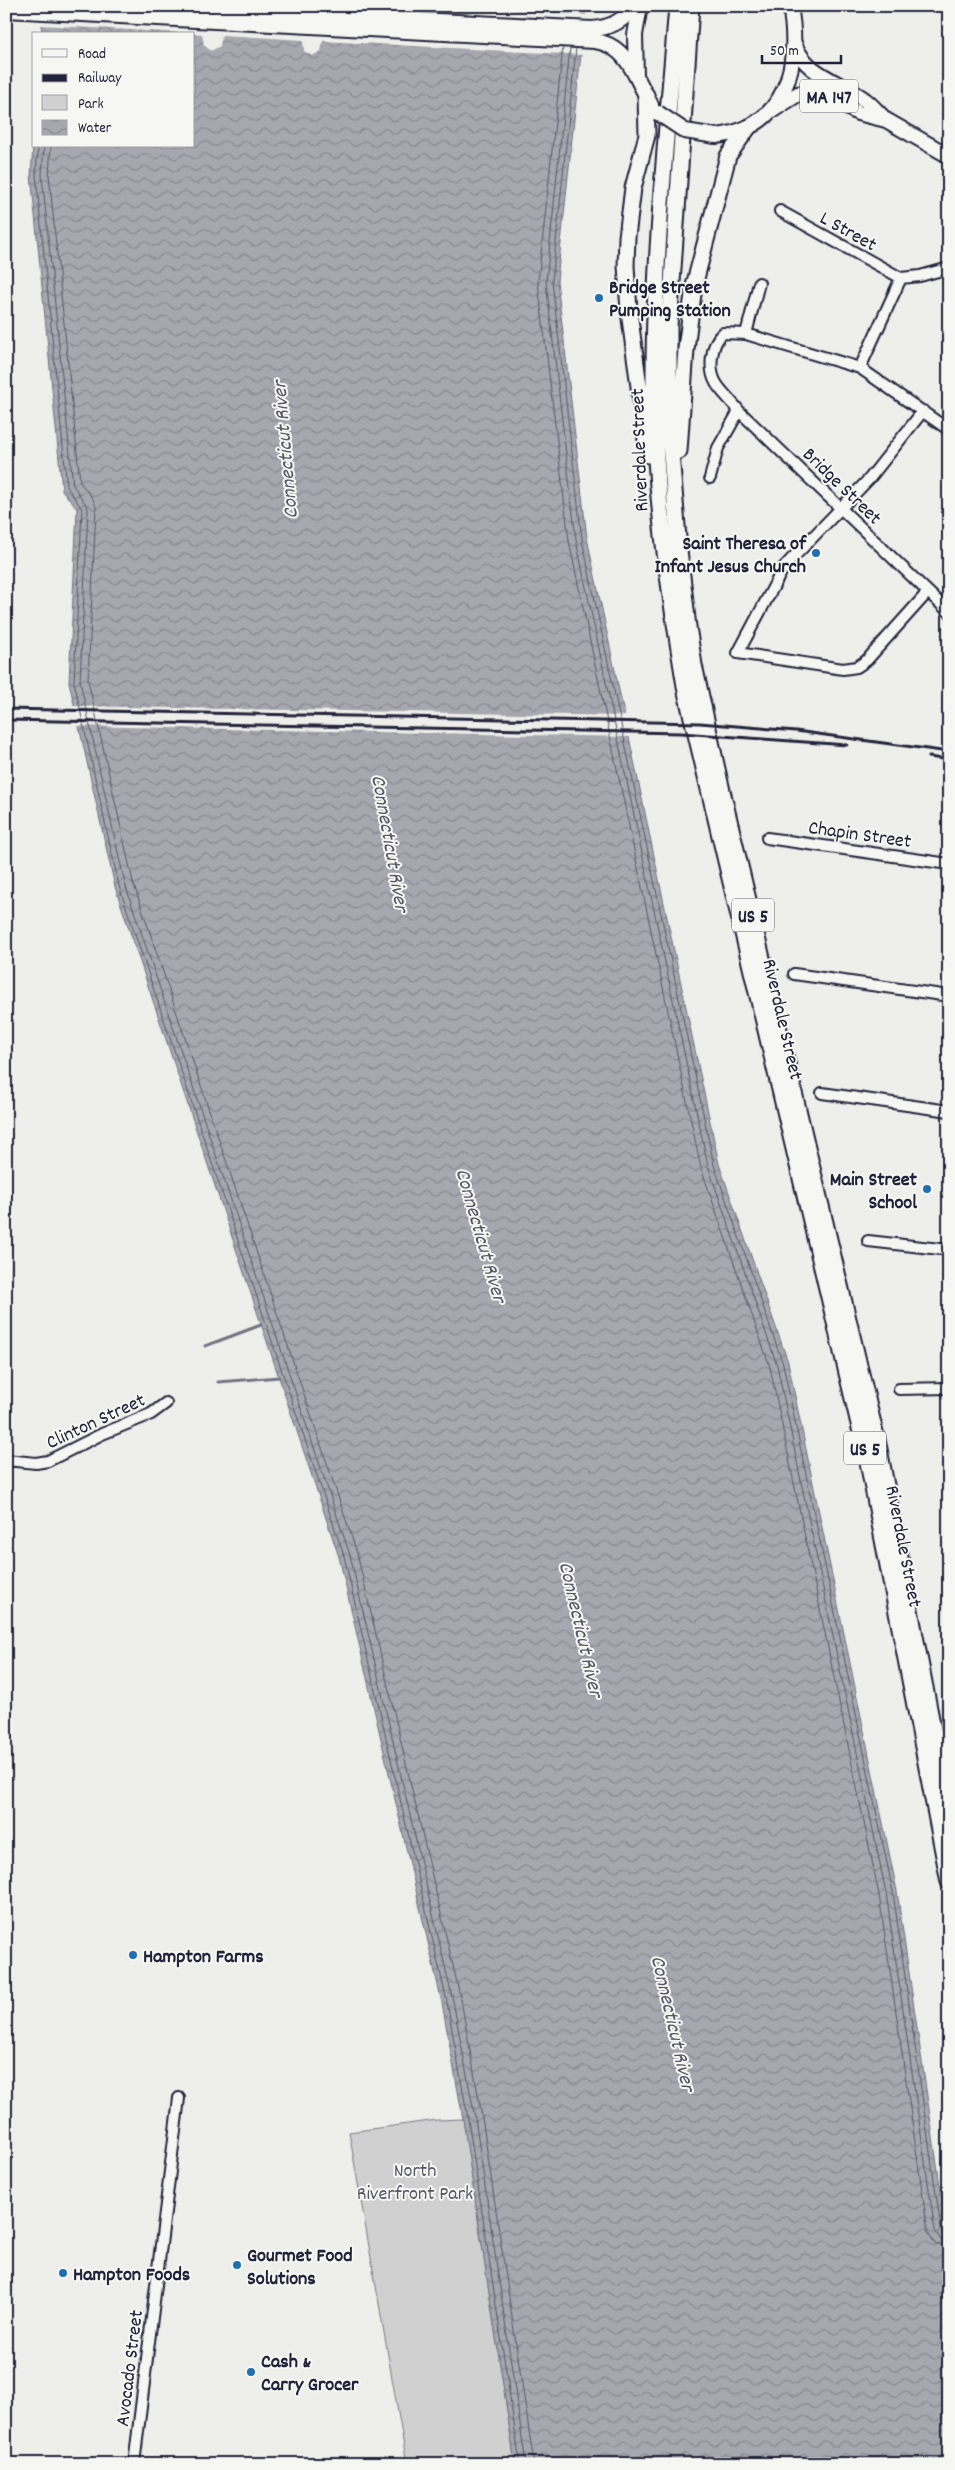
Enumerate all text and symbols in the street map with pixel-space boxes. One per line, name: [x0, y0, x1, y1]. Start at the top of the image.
legend: [32, 32, 195, 148]
scale bar: [762, 32, 841, 64]
text: 50 m: [770, 41, 799, 63]
text: Road: [78, 44, 106, 66]
text: Railway: [78, 68, 122, 90]
road number: MA 147: [800, 80, 858, 112]
text: Park: [78, 94, 104, 116]
text: Water: [78, 118, 112, 140]
street label: L Street: [814, 206, 881, 260]
place label: Bridge Street Pumping Station: [609, 275, 731, 326]
marker: Bridge Street Pumping Station: [593, 292, 605, 304]
water label: Connecticut River: [266, 377, 308, 520]
street label: Riverdale Street: [625, 388, 657, 512]
street label: Bridge Street: [795, 442, 887, 532]
place label: Saint Theresa of Infant Jesus Church: [655, 531, 807, 582]
marker: Saint Theresa of Infant Jesus Church: [810, 547, 822, 559]
water label: Connecticut River: [361, 773, 415, 916]
street label: Chapin Street: [806, 815, 913, 857]
road number: US 5: [732, 898, 774, 932]
street label: Riverdale Street: [754, 956, 809, 1083]
water label: Connecticut River: [446, 1165, 513, 1309]
place label: Main Street School: [830, 1167, 918, 1218]
marker: Main Street School: [921, 1183, 933, 1195]
street label: Clinton Street: [42, 1388, 150, 1458]
road number: US 5: [844, 1432, 886, 1465]
street label: Riverdale Street: [877, 1483, 928, 1610]
water label: Connecticut River: [549, 1559, 610, 1703]
place label: Hampton Farms: [143, 1944, 264, 1972]
marker: Hampton Farms: [127, 1949, 139, 1961]
water label: Connecticut River: [641, 1953, 702, 2097]
park label: North Riverfront Park: [357, 2158, 473, 2209]
place label: Gourmet Food Solutions: [247, 2243, 353, 2294]
marker: Gourmet Food Solutions: [231, 2259, 243, 2271]
place label: Hampton Foods: [73, 2262, 190, 2290]
marker: Hampton Foods: [57, 2267, 69, 2279]
street label: Avocado Street: [110, 2309, 152, 2428]
place label: Cash & Carry Grocer: [261, 2349, 359, 2400]
marker: Cash & Carry Grocer: [245, 2366, 257, 2378]

